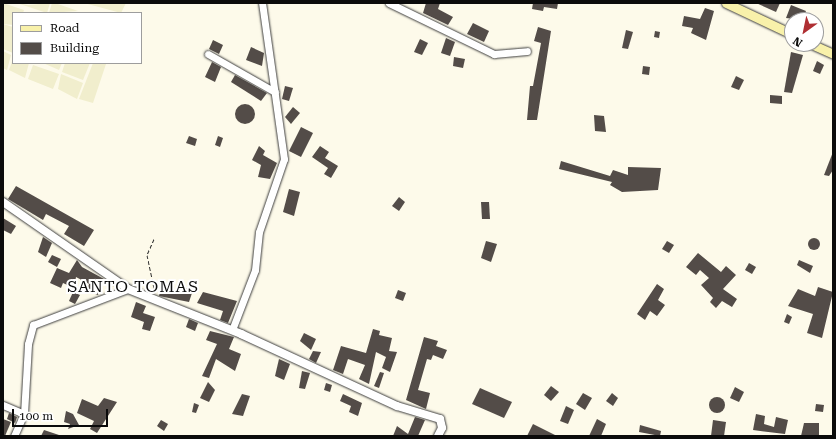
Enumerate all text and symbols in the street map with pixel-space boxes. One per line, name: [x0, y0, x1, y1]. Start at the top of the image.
legend: [12, 12, 142, 64]
north arrow: [784, 12, 824, 52]
text: Road: [50, 21, 79, 35]
text: N: [791, 34, 805, 49]
text: Building: [50, 41, 99, 55]
district label: SANTO TOMAS: [67, 277, 199, 297]
scale bar: [14, 401, 110, 427]
text: 100 m: [19, 409, 53, 423]

